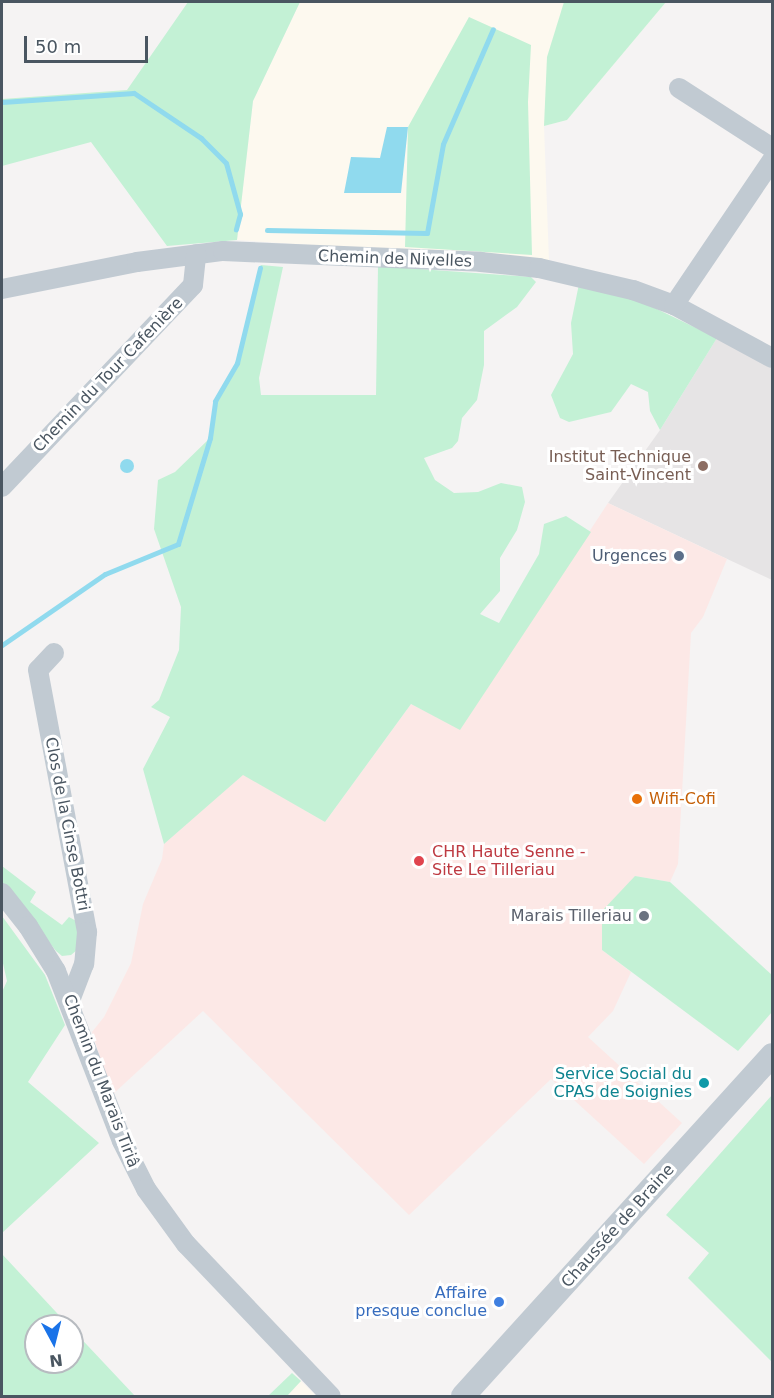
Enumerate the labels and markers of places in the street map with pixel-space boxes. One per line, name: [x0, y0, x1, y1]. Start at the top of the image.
place label: Institut Technique Saint-Vincent: [549, 447, 691, 485]
marker: Institut Technique Saint-Vincent: [696, 459, 710, 473]
place label: Urgences: [592, 546, 667, 566]
marker: Urgences: [672, 549, 686, 563]
place label: Wifi-Cofi: [649, 789, 716, 809]
marker: Wifi-Cofi: [630, 792, 644, 806]
place label: CHR Haute Senne - Site Le Tilleriau: [432, 842, 586, 880]
marker: CHR Haute Senne - Site Le Tilleriau: [410, 852, 428, 870]
place label: Marais Tilleriau: [511, 906, 632, 926]
marker: Marais Tilleriau: [637, 909, 651, 923]
place label: Service Social du CPAS de Soignies: [554, 1064, 692, 1102]
marker: Service Social du CPAS de Soignies: [697, 1076, 711, 1090]
place label: Affaire presque conclue: [355, 1283, 487, 1321]
marker: Affaire presque conclue: [492, 1295, 506, 1309]

